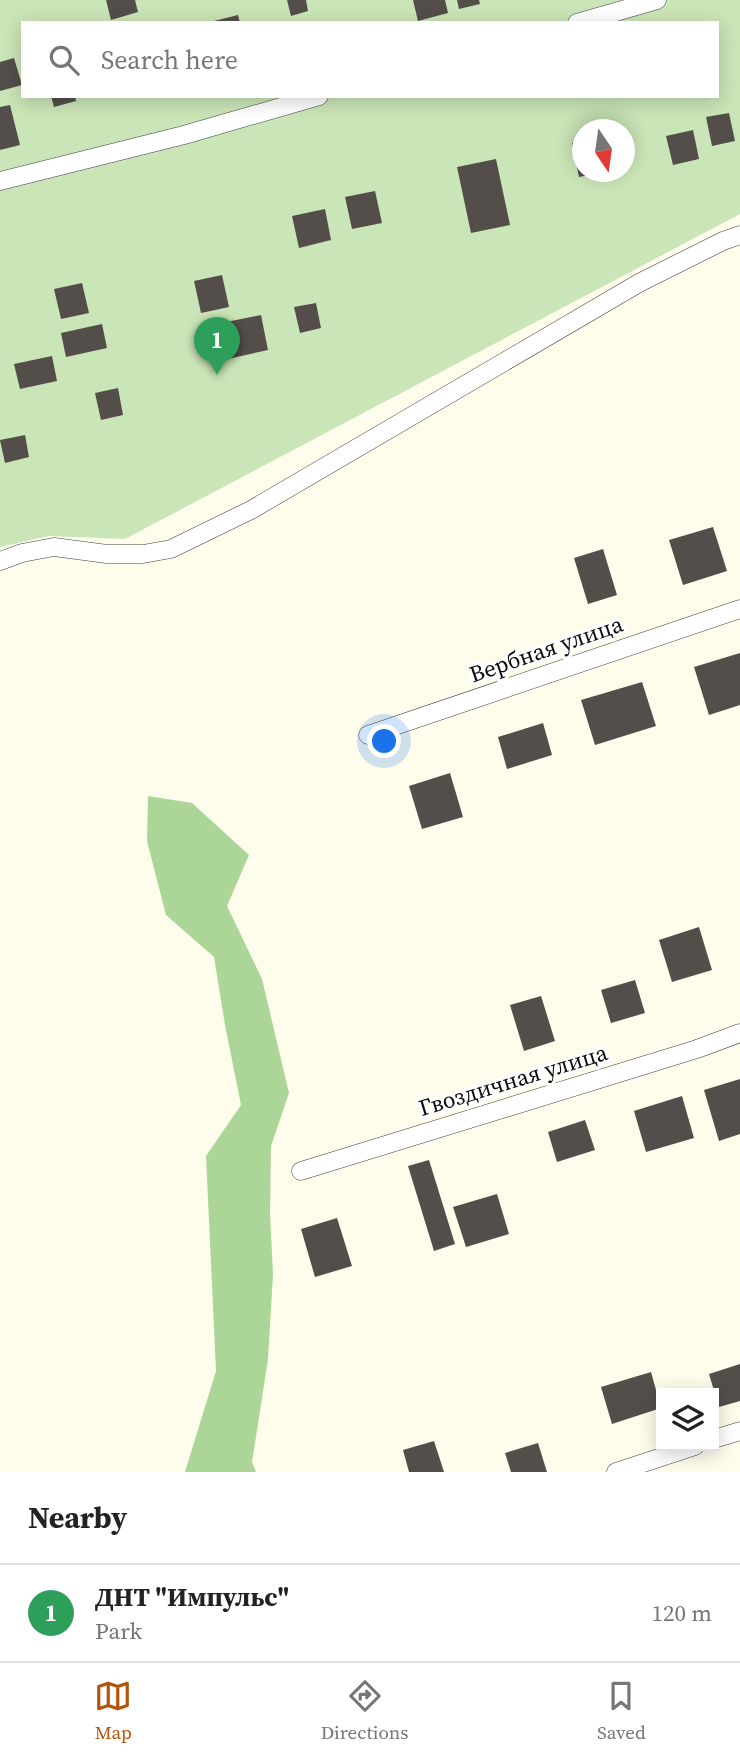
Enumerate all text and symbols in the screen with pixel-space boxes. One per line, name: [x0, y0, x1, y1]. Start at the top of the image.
search box: [21, 21, 719, 98]
icon: search: [45, 41, 83, 79]
text: Search here: [101, 42, 238, 78]
north arrow: [572, 119, 635, 182]
pin: 1: [194, 317, 240, 375]
street label: Вербная улица: [465, 608, 627, 690]
your location: [367, 724, 401, 758]
street label: Гвоздичная улица: [415, 1036, 612, 1124]
map controls: [656, 1388, 719, 1451]
button: layers: [656, 1388, 719, 1451]
text: Nearby: [28, 1497, 127, 1538]
text: ДНТ "Импульс": [95, 1579, 289, 1615]
text: 1: [45, 1597, 57, 1629]
text: 120 m: [651, 1597, 712, 1629]
text: Park: [95, 1615, 142, 1647]
tab: Map: [94, 1677, 132, 1745]
tab: Directions: [321, 1677, 409, 1745]
tab: Saved: [597, 1677, 646, 1745]

